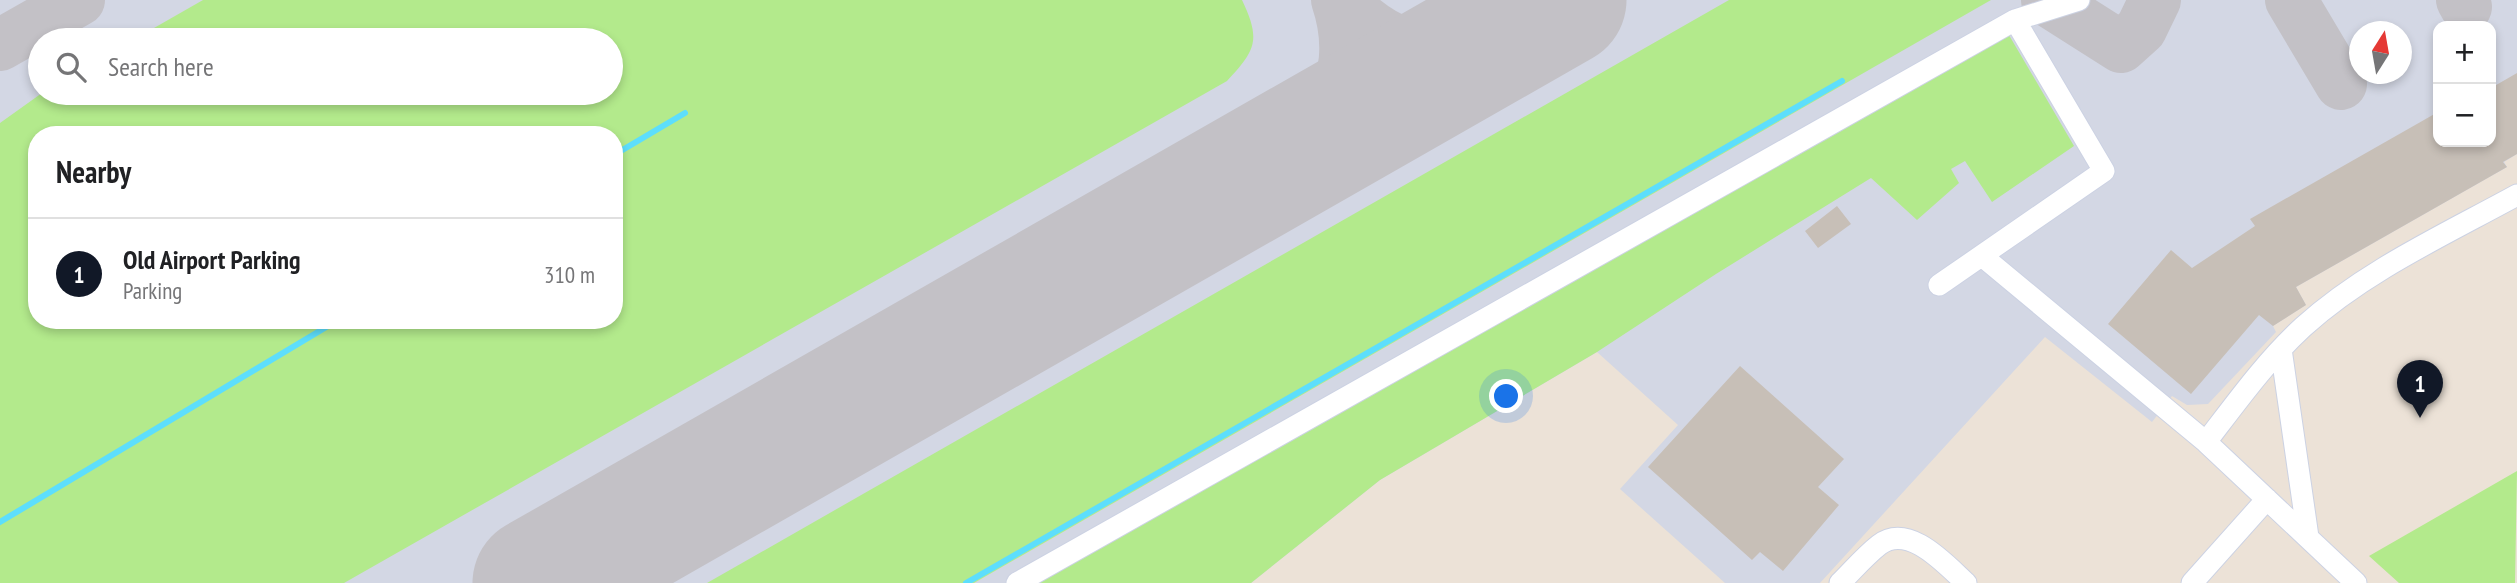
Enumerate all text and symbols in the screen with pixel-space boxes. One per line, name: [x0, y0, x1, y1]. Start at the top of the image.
north arrow: [2349, 21, 2412, 84]
map controls: [2433, 21, 2496, 147]
button: +: [2433, 21, 2496, 84]
search box: [28, 28, 623, 105]
icon: search: [52, 48, 90, 86]
text: Search here: [108, 50, 214, 83]
button: −: [2433, 84, 2496, 147]
text: Nearby: [56, 152, 131, 191]
text: Old Airport Parking: [123, 243, 300, 276]
text: 1: [74, 260, 85, 289]
text: 310 m: [544, 260, 595, 289]
text: Parking: [123, 276, 182, 305]
pin: 1: [2397, 360, 2443, 418]
your location: [1489, 379, 1523, 413]

